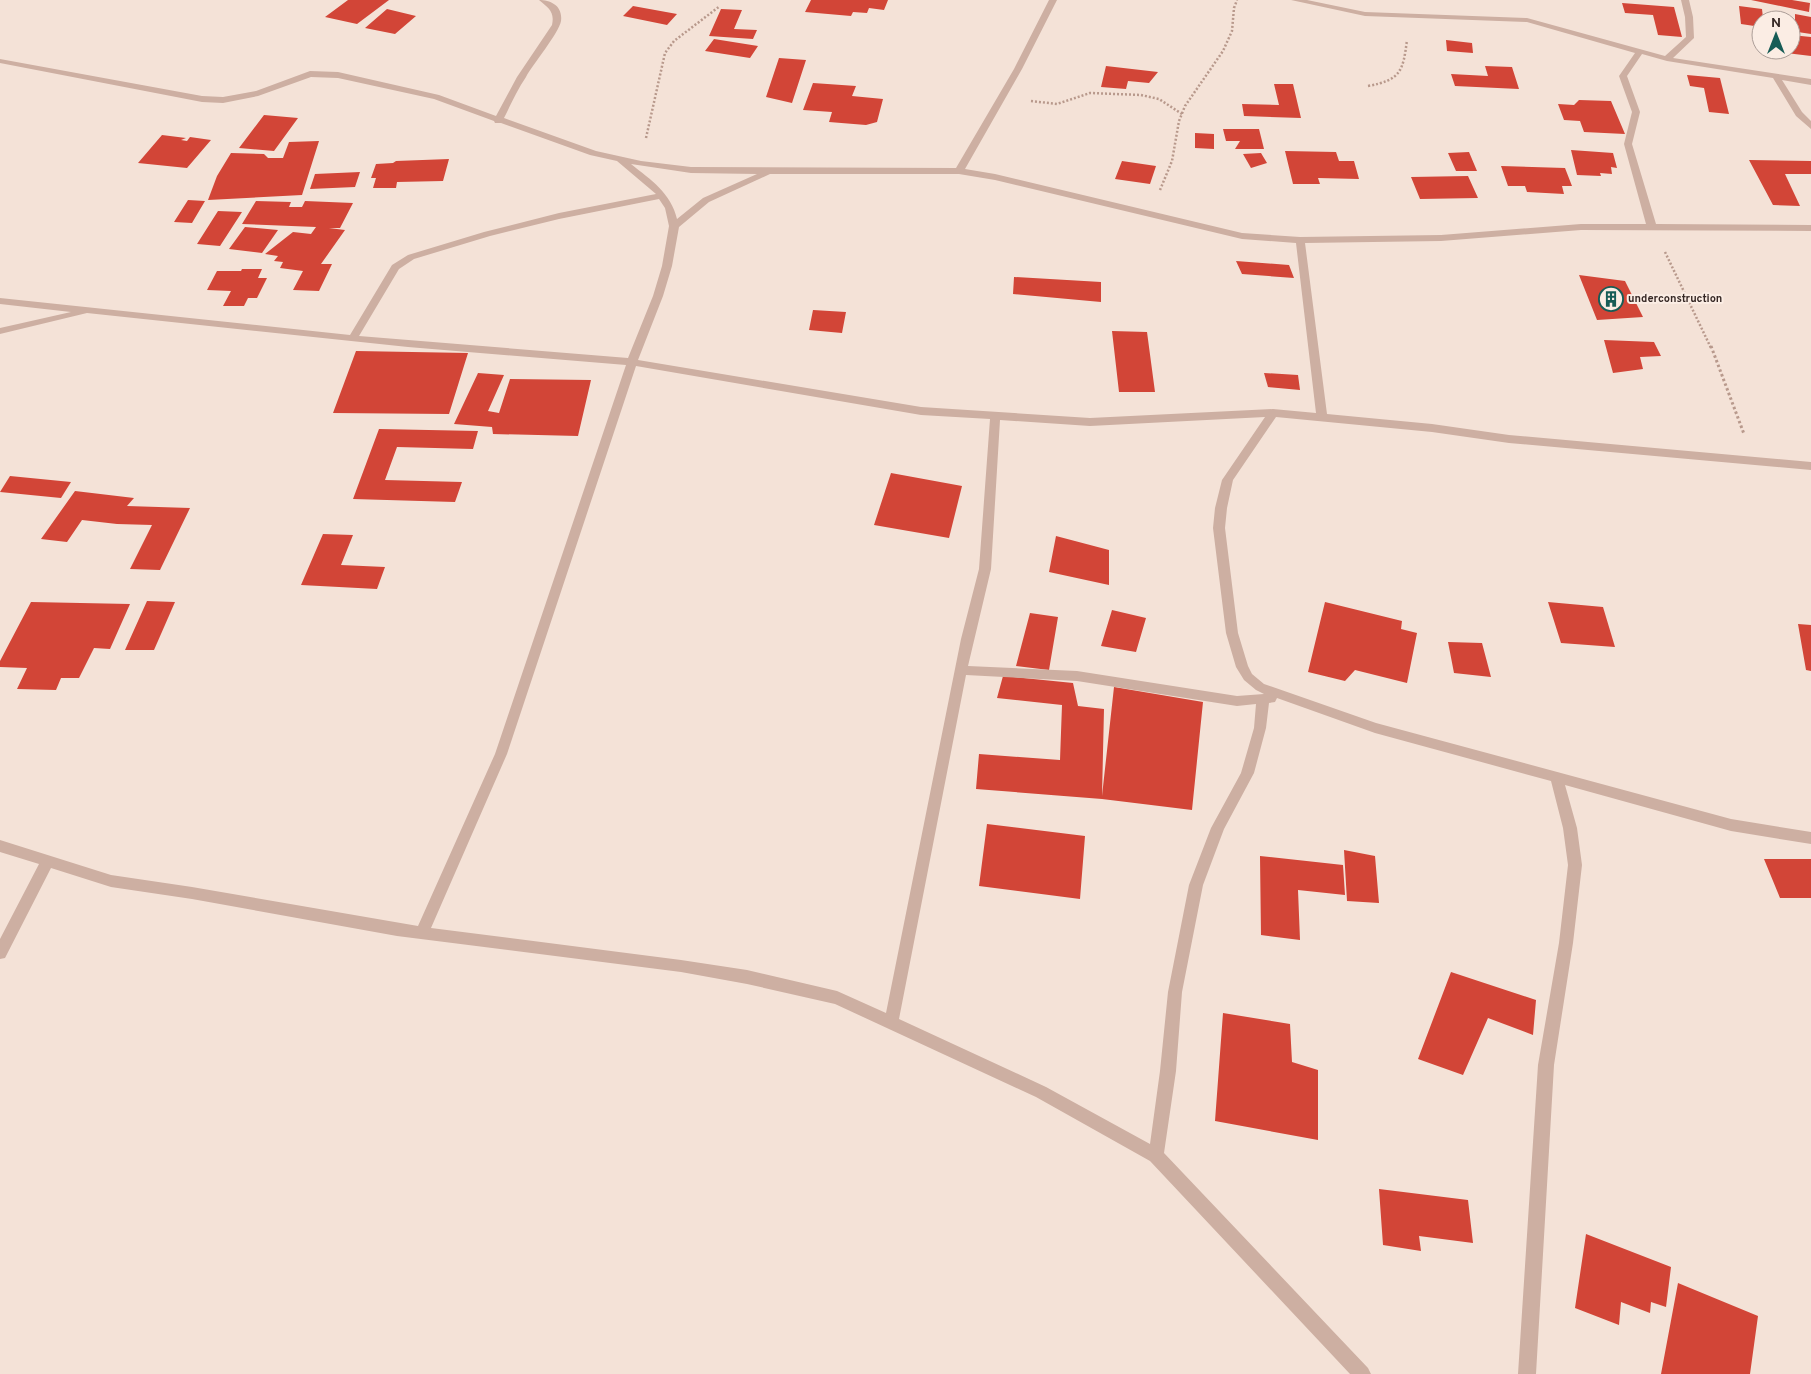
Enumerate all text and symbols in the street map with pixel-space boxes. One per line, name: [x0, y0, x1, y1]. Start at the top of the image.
north arrow: [1751, 10, 1801, 60]
text: N: [1771, 15, 1781, 32]
building icon: underconstruction: [1598, 286, 1624, 312]
place label: underconstruction: [1628, 292, 1722, 306]

